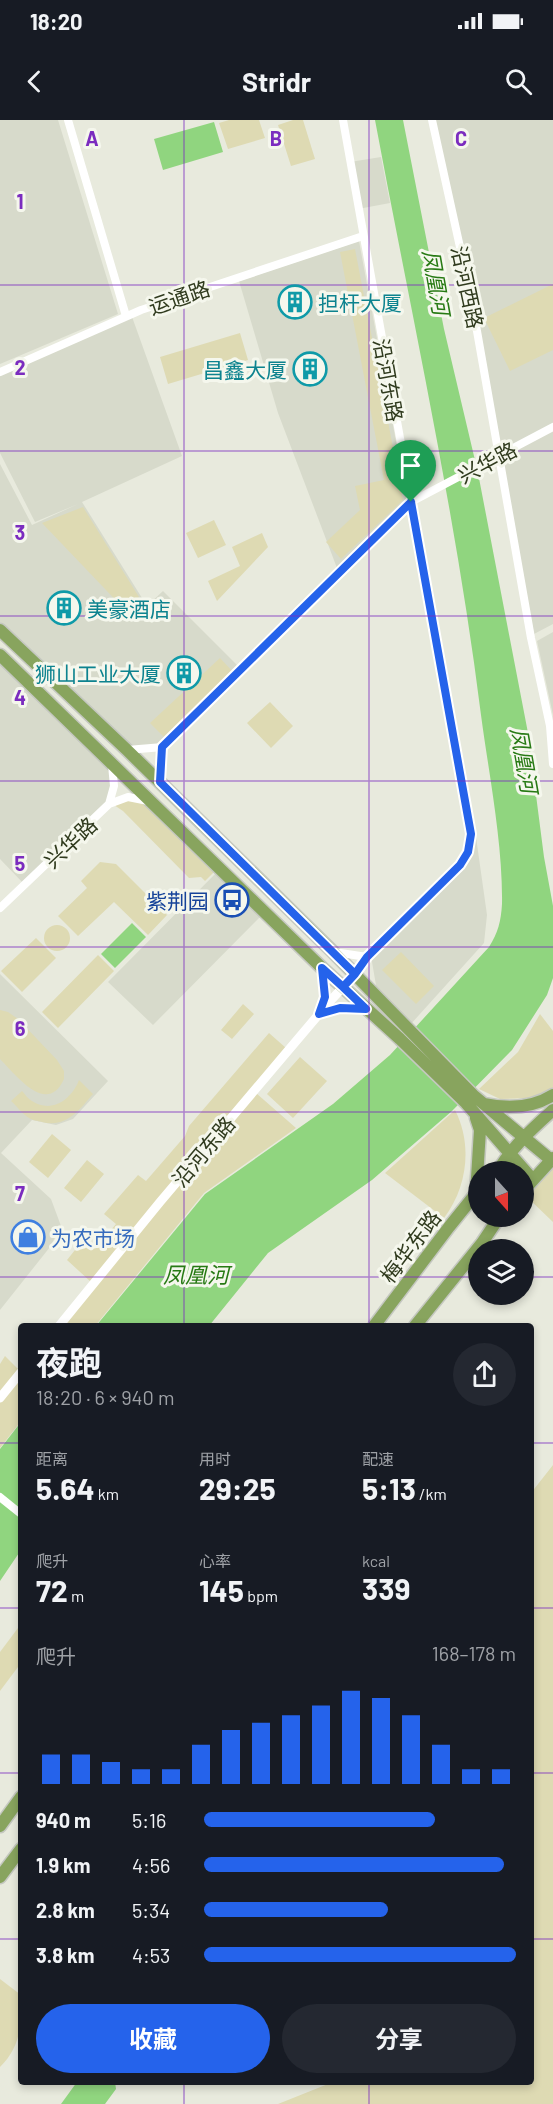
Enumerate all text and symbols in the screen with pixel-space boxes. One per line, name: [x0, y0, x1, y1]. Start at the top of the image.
text: 18:20: [30, 8, 83, 34]
icon: back: [18, 65, 51, 98]
text: Stridr: [242, 65, 311, 97]
icon: search: [502, 65, 535, 98]
text: A: [85, 126, 99, 150]
text: B: [270, 126, 282, 150]
text: C: [455, 126, 467, 150]
text: 1: [16, 189, 24, 213]
street label: 沿河西路: [447, 243, 489, 331]
water label: 凤凰河: [418, 247, 456, 321]
street label: 运通路: [145, 275, 213, 319]
building icon: 担杆大厦: [277, 284, 313, 320]
place label: 担杆大厦: [318, 290, 402, 315]
street label: 沿河东路: [369, 336, 409, 424]
building icon: 昌鑫大厦: [292, 351, 328, 387]
text: 2: [14, 355, 26, 379]
place label: 昌鑫大厦: [203, 357, 287, 382]
street label: 兴华路: [453, 436, 521, 488]
pin: [385, 440, 436, 502]
icon: arrive: [394, 449, 427, 482]
text: 3: [15, 520, 25, 544]
building icon: 美豪酒店: [46, 590, 82, 626]
place label: 美豪酒店: [87, 596, 171, 621]
building icon: 狮山工业大厦: [166, 655, 202, 691]
place label: 狮山工业大厦: [35, 661, 161, 686]
text: 4: [14, 685, 26, 709]
water label: 凤凰河: [506, 725, 544, 799]
street label: 兴华路: [38, 811, 102, 873]
text: 5: [15, 851, 26, 875]
bus stop icon: 紫荆园: [214, 882, 250, 918]
place label: 紫荆园: [146, 888, 209, 913]
text: 6: [15, 1016, 26, 1040]
street label: 沿河东路: [166, 1111, 240, 1191]
north arrow: [468, 1161, 534, 1227]
map controls: [468, 1161, 534, 1305]
text: 7: [15, 1181, 25, 1205]
street label: 梅华东路: [375, 1205, 445, 1287]
shop icon: 为农市场: [10, 1219, 46, 1255]
place label: 为农市场: [51, 1225, 135, 1250]
button: layers: [468, 1239, 534, 1305]
water label: 凤凰河: [163, 1261, 233, 1287]
text: 夜跑: [36, 1342, 102, 1382]
button: share: [453, 1343, 516, 1406]
text: 18:20 · 6 × 940 m: [36, 1385, 174, 1409]
text: 距离: [36, 1449, 68, 1468]
text: 用时: [199, 1449, 231, 1468]
text: 配速: [362, 1449, 394, 1468]
text: 5.64: [36, 1470, 95, 1506]
text: 29:25: [199, 1470, 276, 1506]
text: 5:13: [362, 1470, 416, 1506]
text: km: [95, 1484, 119, 1503]
text: /km: [416, 1484, 447, 1503]
text: 爬升: [36, 1551, 68, 1570]
text: 心率: [199, 1551, 231, 1570]
text: kcal: [362, 1551, 390, 1570]
text: 339: [362, 1570, 410, 1606]
text: 72: [36, 1572, 68, 1608]
text: 145: [199, 1572, 244, 1608]
text: m: [68, 1586, 84, 1605]
text: bpm: [244, 1586, 278, 1605]
text: 168–178 m: [432, 1641, 516, 1665]
text: 爬升: [36, 1644, 76, 1668]
text: 940 m: [36, 1808, 91, 1832]
text: 5:16: [132, 1808, 166, 1832]
text: 1.9 km: [36, 1853, 90, 1877]
text: 4:56: [132, 1853, 170, 1877]
text: 2.8 km: [36, 1898, 95, 1922]
text: 5:34: [132, 1898, 170, 1922]
text: 3.8 km: [36, 1943, 94, 1967]
text: 4:53: [132, 1943, 170, 1967]
button: 收藏: [36, 2004, 270, 2073]
button: 分享: [282, 2004, 516, 2073]

